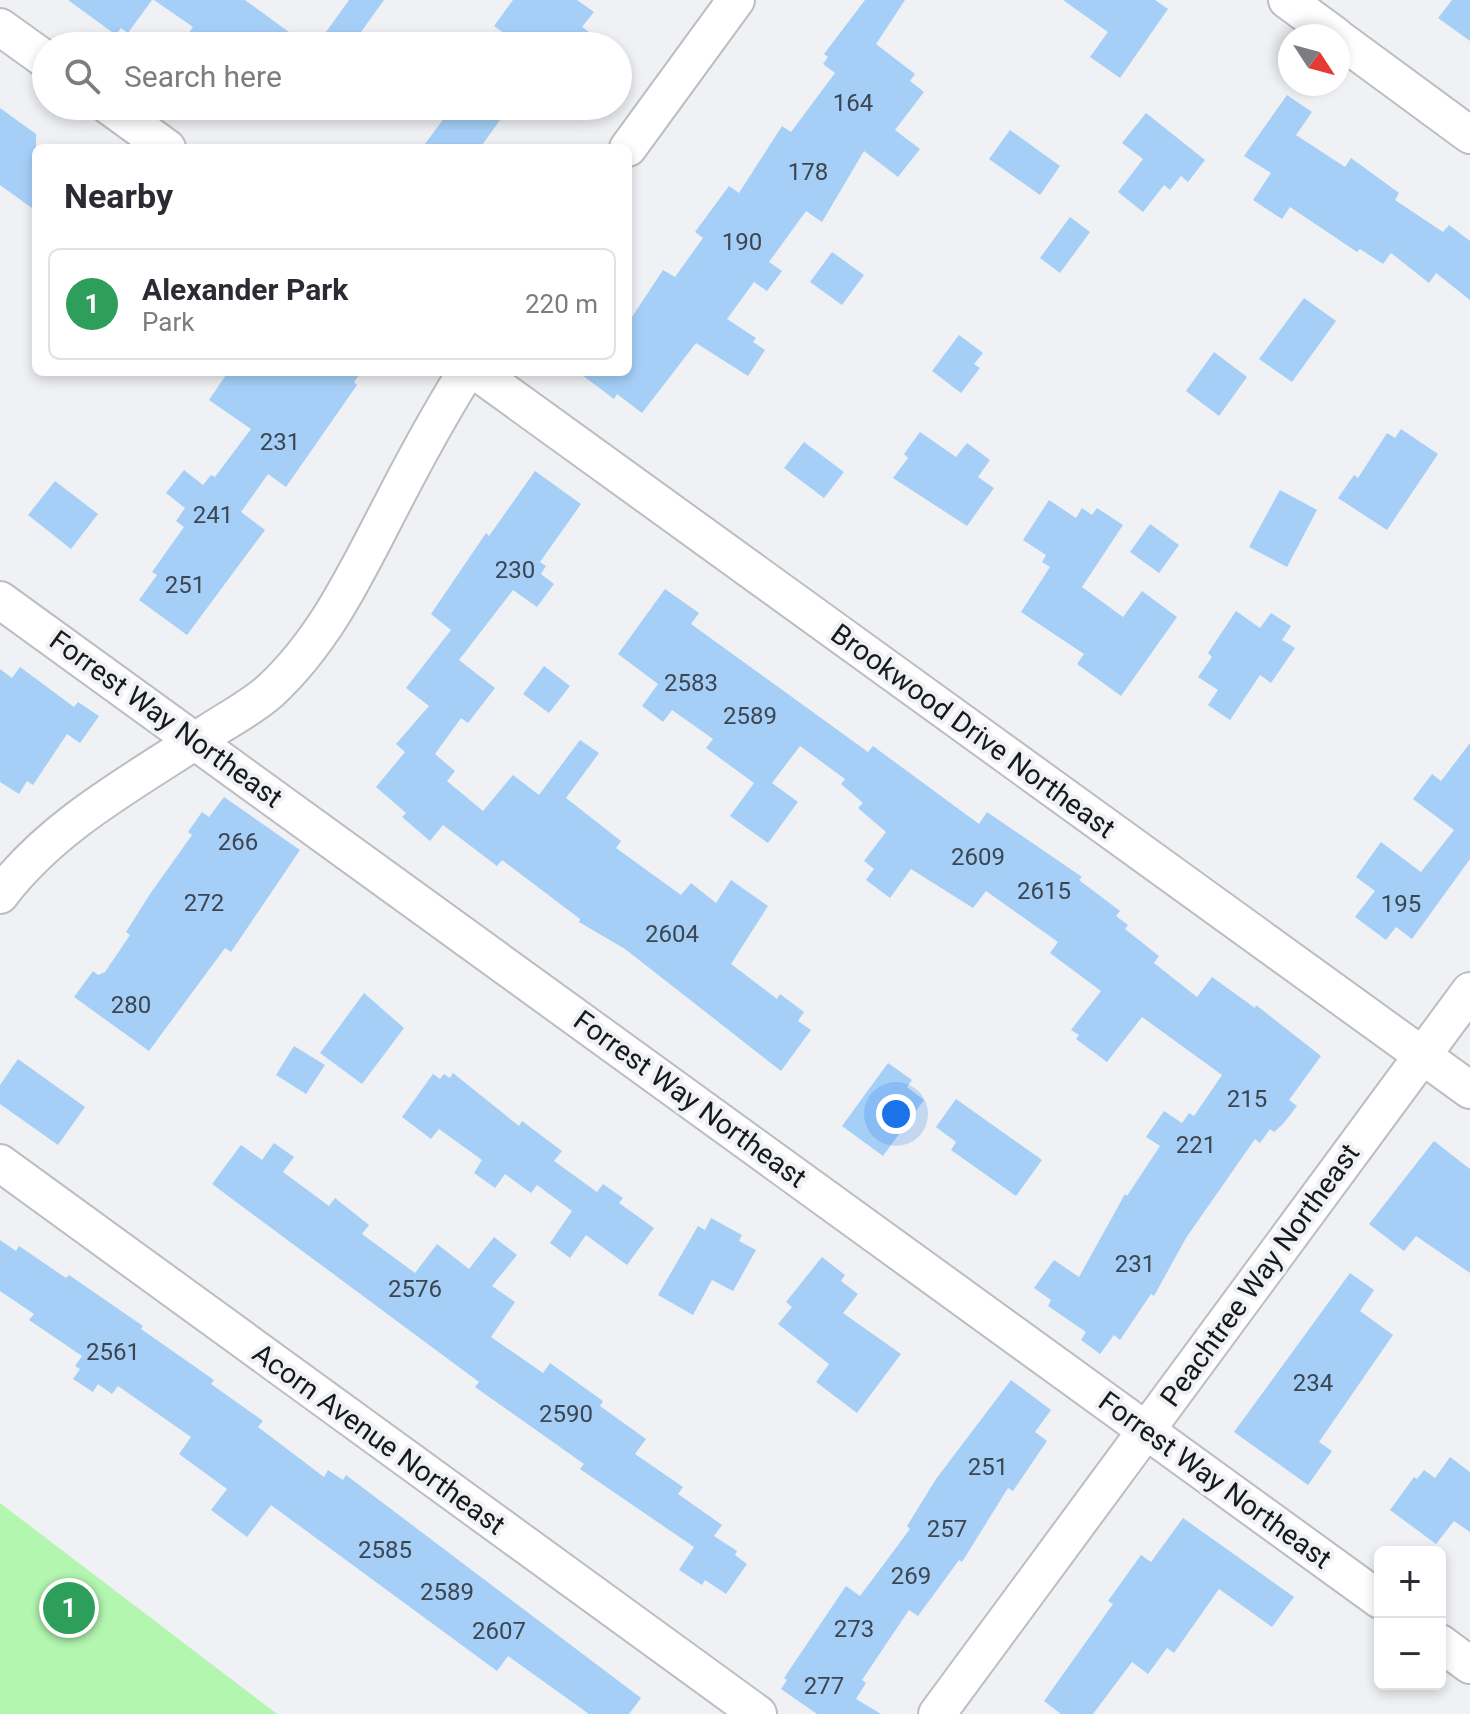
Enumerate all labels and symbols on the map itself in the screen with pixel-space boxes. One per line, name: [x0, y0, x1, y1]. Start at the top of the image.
north arrow: [1278, 24, 1350, 96]
house number: 164: [833, 89, 873, 117]
house number: 178: [788, 158, 828, 186]
house number: 190: [722, 228, 762, 256]
house number: 231: [260, 428, 300, 456]
house number: 241: [193, 501, 233, 529]
house number: 230: [495, 556, 535, 584]
house number: 251: [165, 571, 205, 599]
street label: Brookwood Drive Northeast: [825, 617, 1121, 845]
street label: Forrest Way Northeast: [43, 624, 289, 814]
house number: 2583: [664, 669, 718, 697]
house number: 2589: [723, 702, 777, 730]
house number: 266: [218, 828, 258, 856]
house number: 2609: [951, 843, 1005, 871]
house number: 2615: [1017, 877, 1071, 905]
house number: 272: [184, 889, 224, 917]
house number: 195: [1381, 890, 1421, 918]
house number: 2604: [645, 920, 699, 948]
house number: 280: [111, 991, 151, 1019]
street label: Forrest Way Northeast: [567, 1004, 813, 1194]
house number: 215: [1227, 1085, 1267, 1113]
your location: [876, 1094, 916, 1134]
house number: 221: [1176, 1131, 1216, 1159]
street label: Peachtree Way Northeast: [1154, 1137, 1366, 1413]
house number: 231: [1115, 1250, 1155, 1278]
house number: 2576: [388, 1275, 442, 1303]
street label: Acorn Avenue Northeast: [246, 1336, 512, 1542]
house number: 2561: [86, 1338, 140, 1366]
house number: 234: [1293, 1369, 1333, 1397]
street label: Forrest Way Northeast: [1092, 1385, 1338, 1575]
house number: 2590: [539, 1400, 593, 1428]
house number: 251: [968, 1453, 1008, 1481]
house number: 257: [927, 1515, 967, 1543]
house number: 2585: [358, 1536, 412, 1564]
house number: 269: [891, 1562, 931, 1590]
pin: 1: [43, 1578, 95, 1638]
house number: 2589: [420, 1578, 474, 1606]
house number: 273: [834, 1615, 874, 1643]
house number: 2607: [472, 1617, 526, 1645]
house number: 277: [804, 1672, 844, 1700]

